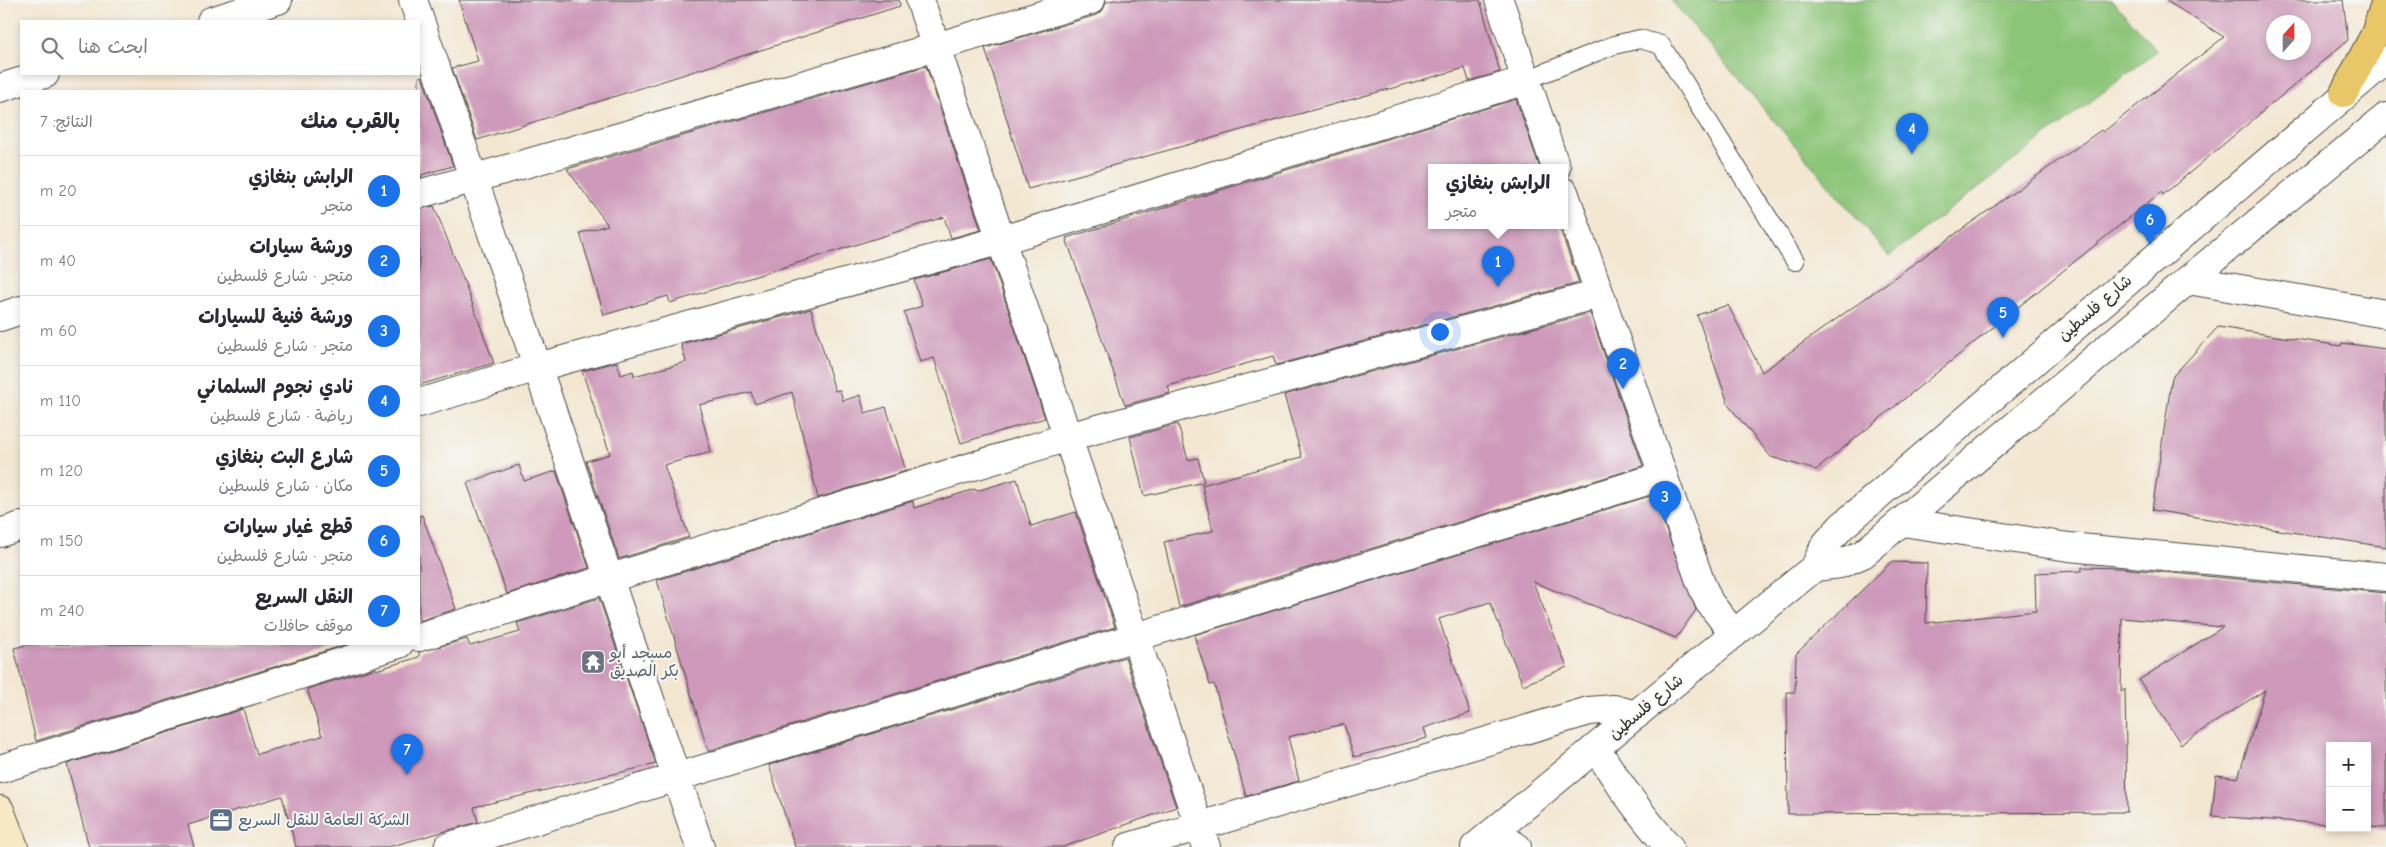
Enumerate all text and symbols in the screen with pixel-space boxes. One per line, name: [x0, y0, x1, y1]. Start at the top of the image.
north arrow: [2266, 15, 2311, 60]
search box: [20, 20, 420, 75]
icon: search: [38, 34, 66, 62]
text: ابحث هنا: [78, 36, 148, 58]
text: بالقرب منك: [300, 109, 400, 133]
text: النتائج: 7: [40, 113, 93, 131]
pin: 4: [1896, 113, 1928, 154]
popup: [1428, 164, 1568, 229]
text: الرابش بنغازي: [248, 166, 353, 188]
text: الرابش بنغازي: [1446, 172, 1550, 194]
text: 20 m: [40, 182, 77, 200]
text: 1: [381, 182, 387, 200]
text: متجر: [322, 197, 353, 215]
text: متجر: [1446, 203, 1477, 221]
pin: 6: [2134, 204, 2166, 245]
text: ورشة سيارات: [250, 236, 353, 258]
pin: 1: [1482, 246, 1514, 287]
text: 40 m: [40, 252, 76, 270]
text: 2: [380, 252, 388, 270]
text: متجر · شارع فلسطين: [217, 267, 353, 285]
street label: شارع فلسطين: [2055, 271, 2137, 346]
pin: 5: [1987, 297, 2019, 338]
text: ورشة فنية للسيارات: [198, 306, 353, 328]
your location: [1427, 319, 1453, 345]
text: 60 m: [40, 322, 77, 340]
text: 3: [380, 322, 388, 340]
text: متجر · شارع فلسطين: [217, 337, 353, 355]
pin: 2: [1607, 348, 1639, 389]
text: نادي نجوم السلماني: [197, 376, 353, 398]
text: 110 m: [40, 392, 81, 410]
text: 4: [380, 392, 388, 410]
text: رياضة · شارع فلسطين: [210, 407, 353, 425]
text: شارع البث بنغازي: [216, 446, 353, 468]
text: 120 m: [40, 462, 83, 480]
text: 5: [380, 462, 388, 480]
text: مكان · شارع فلسطين: [218, 477, 353, 495]
pin: 3: [1649, 481, 1681, 522]
text: قطع غيار سيارات: [224, 516, 353, 538]
text: 150 m: [40, 532, 83, 550]
text: 6: [380, 532, 388, 550]
text: متجر · شارع فلسطين: [217, 547, 353, 565]
text: النقل السريع: [255, 586, 353, 608]
text: 240 m: [40, 602, 84, 620]
text: 7: [380, 602, 388, 620]
text: موقف حافلات: [264, 617, 353, 635]
place label: مسجد أبو بكر الصديق: [608, 644, 679, 680]
temple icon: مسجد أبو بكر الصديق: [580, 649, 606, 675]
street label: شارع فلسطين: [1605, 671, 1688, 745]
pin: 7: [391, 734, 423, 775]
map controls: [2326, 742, 2371, 832]
button: +: [2326, 742, 2371, 787]
button: −: [2326, 787, 2371, 832]
office icon: الشركة العامة للنقل السريع: [208, 807, 234, 833]
place label: الشركة العامة للنقل السريع: [238, 811, 409, 831]

